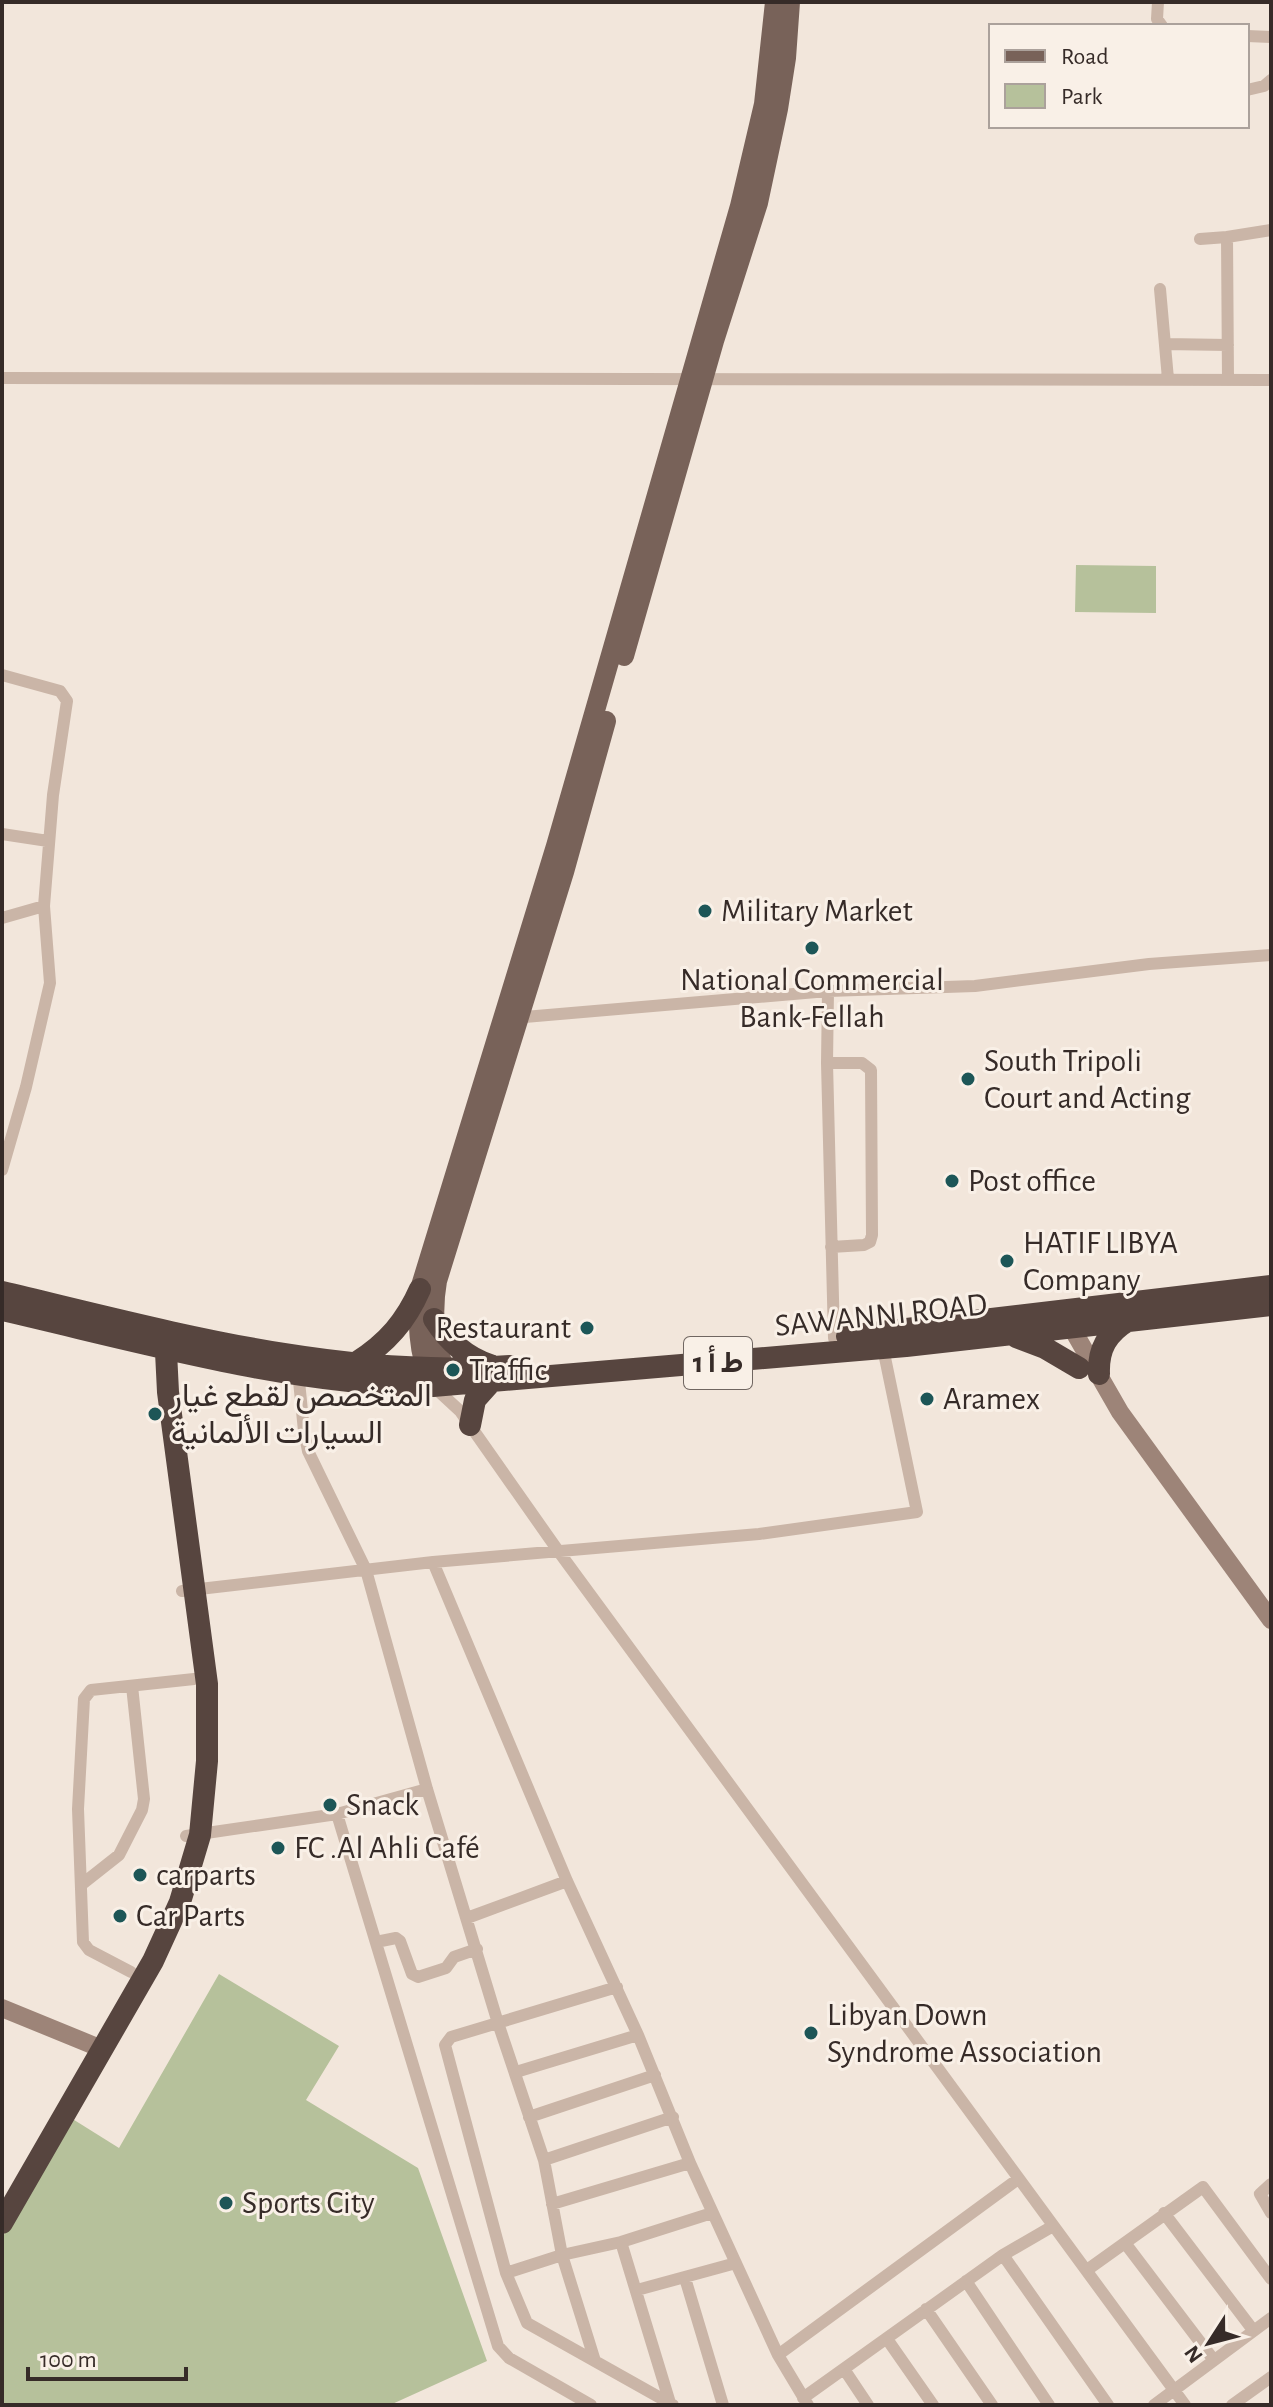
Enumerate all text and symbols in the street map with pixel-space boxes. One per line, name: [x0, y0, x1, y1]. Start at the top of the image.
legend: [989, 24, 1249, 128]
text: Road: [1061, 45, 1109, 69]
text: Park: [1061, 85, 1102, 109]
place label: Military Market: [721, 895, 913, 927]
marker: Military Market: [696, 902, 714, 920]
marker: National Commercial Bank-Fellah: [803, 939, 821, 957]
place label: National Commercial Bank-Fellah: [680, 964, 944, 1033]
place label: South Tripoli Court and Acting: [984, 1045, 1191, 1114]
marker: South Tripoli Court and Acting: [959, 1070, 977, 1088]
place label: Post office: [968, 1165, 1096, 1197]
marker: Post office: [943, 1172, 961, 1190]
place label: HATIF LIBYA Company: [1023, 1227, 1178, 1296]
marker: HATIF LIBYA Company: [998, 1252, 1016, 1270]
street label: SAWANNI ROAD: [773, 1288, 989, 1342]
place label: Restaurant: [436, 1312, 571, 1344]
marker: Restaurant: [578, 1319, 596, 1337]
road number: ط أ 1: [684, 1337, 752, 1389]
place label: Traffic: [469, 1354, 547, 1386]
marker: Traffic: [444, 1361, 462, 1379]
place label: المتخصص لقطع غيار السيارات الألمانية: [170, 1380, 432, 1452]
place label: Aramex: [943, 1383, 1040, 1415]
marker: Aramex: [918, 1390, 936, 1408]
marker: المتخصص لقطع غيار السيارات الألمانية: [146, 1405, 164, 1423]
place label: Snack: [346, 1789, 419, 1821]
marker: Snack: [321, 1796, 339, 1814]
place label: FC .Al Ahli Café: [294, 1832, 480, 1864]
marker: FC .Al Ahli Café: [269, 1839, 287, 1857]
place label: carparts: [156, 1859, 256, 1891]
marker: carparts: [131, 1866, 149, 1884]
place label: Car Parts: [136, 1900, 245, 1932]
marker: Car Parts: [111, 1907, 129, 1925]
place label: Libyan Down Syndrome Association: [827, 1999, 1102, 2068]
marker: Libyan Down Syndrome Association: [802, 2024, 820, 2042]
place label: Sports City: [242, 2187, 375, 2219]
marker: Sports City: [217, 2194, 235, 2212]
north arrow: [1169, 2303, 1249, 2383]
scale bar: [28, 2331, 186, 2381]
text: N: [1180, 2342, 1207, 2367]
text: 100 m: [40, 2348, 97, 2372]

